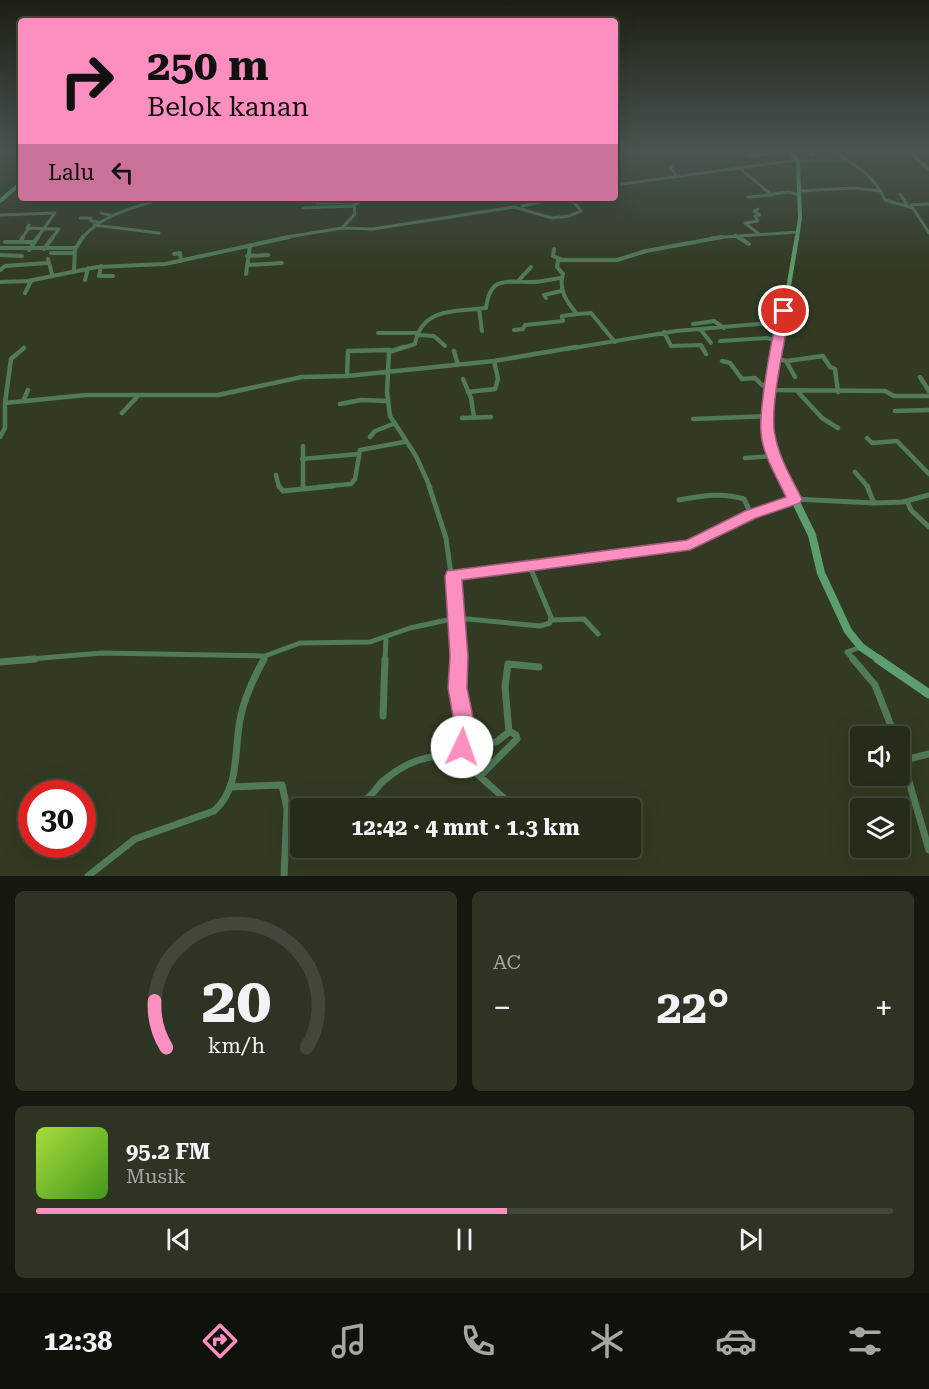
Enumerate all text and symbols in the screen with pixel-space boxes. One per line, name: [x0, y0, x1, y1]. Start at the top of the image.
text: 250 m: [147, 41, 269, 90]
icon: right: [48, 42, 126, 120]
text: Belok kanan: [147, 91, 309, 123]
icon: left: [106, 156, 139, 189]
text: Lalu: [48, 160, 94, 185]
pin: [758, 285, 809, 336]
icon: arrive: [767, 294, 800, 327]
position arrow: [430, 715, 494, 779]
map controls: [850, 726, 910, 858]
button: sound: [850, 726, 910, 786]
speed limit sign: 30: [18, 780, 96, 858]
button: layers: [850, 798, 910, 858]
text: 12:42 · 4 mnt · 1.3 km: [351, 815, 580, 840]
text: AC: [493, 950, 521, 974]
text: 20: [201, 964, 271, 1037]
text: 22°: [657, 981, 729, 1034]
text: −: [493, 988, 511, 1027]
text: +: [875, 988, 893, 1027]
text: km/h: [207, 1033, 265, 1058]
text: 95.2 FM: [126, 1139, 210, 1164]
text: Musik: [126, 1164, 186, 1188]
icon: previous: [162, 1223, 195, 1256]
icon: pause: [448, 1223, 481, 1256]
icon: next: [734, 1223, 767, 1256]
icon: directions: [199, 1320, 241, 1362]
icon: music: [328, 1320, 370, 1362]
icon: phone: [457, 1320, 499, 1362]
icon: climate: [586, 1320, 628, 1362]
icon: car: [715, 1320, 757, 1362]
icon: filters: [844, 1320, 886, 1362]
text: 12:38: [43, 1325, 112, 1357]

